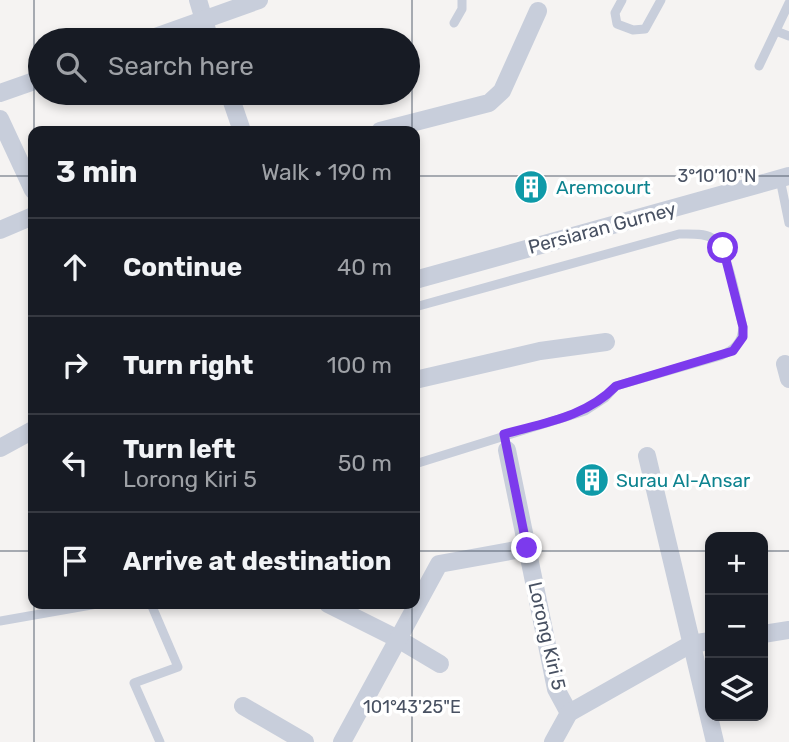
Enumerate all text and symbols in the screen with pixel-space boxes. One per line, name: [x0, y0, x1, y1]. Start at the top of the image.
search box: [28, 28, 420, 105]
icon: search: [52, 48, 90, 86]
text: Search here: [108, 51, 254, 82]
text: 3 min: [56, 154, 138, 190]
text: Walk · 190 m: [261, 158, 392, 186]
text: 3°10'10"N: [677, 165, 757, 187]
building icon: Aremcourt: [512, 168, 550, 206]
place label: Aremcourt: [556, 176, 651, 199]
street label: Persiaran Gurney: [525, 197, 679, 259]
route start: [707, 232, 738, 263]
icon: ahead: [56, 248, 94, 286]
text: Continue: [123, 252, 242, 283]
text: 40 m: [337, 253, 392, 281]
icon: right: [56, 346, 94, 384]
text: Turn right: [123, 350, 253, 381]
text: 100 m: [327, 351, 392, 379]
text: Turn left: [123, 434, 235, 465]
icon: left: [56, 444, 94, 482]
text: 50 m: [338, 449, 392, 477]
building icon: Surau Al-Ansar: [573, 461, 611, 499]
text: Lorong Kiri 5: [123, 465, 257, 493]
place label: Surau Al-Ansar: [616, 469, 751, 492]
route end: [511, 532, 542, 563]
map controls: [705, 532, 768, 721]
button: +: [705, 532, 768, 595]
icon: arrive: [56, 542, 94, 580]
text: Arrive at destination: [123, 546, 391, 577]
street label: Lorong Kiri 5: [523, 580, 571, 692]
button: −: [705, 595, 768, 658]
button: layers: [705, 658, 768, 721]
text: 101°43'25"E: [363, 696, 461, 718]

